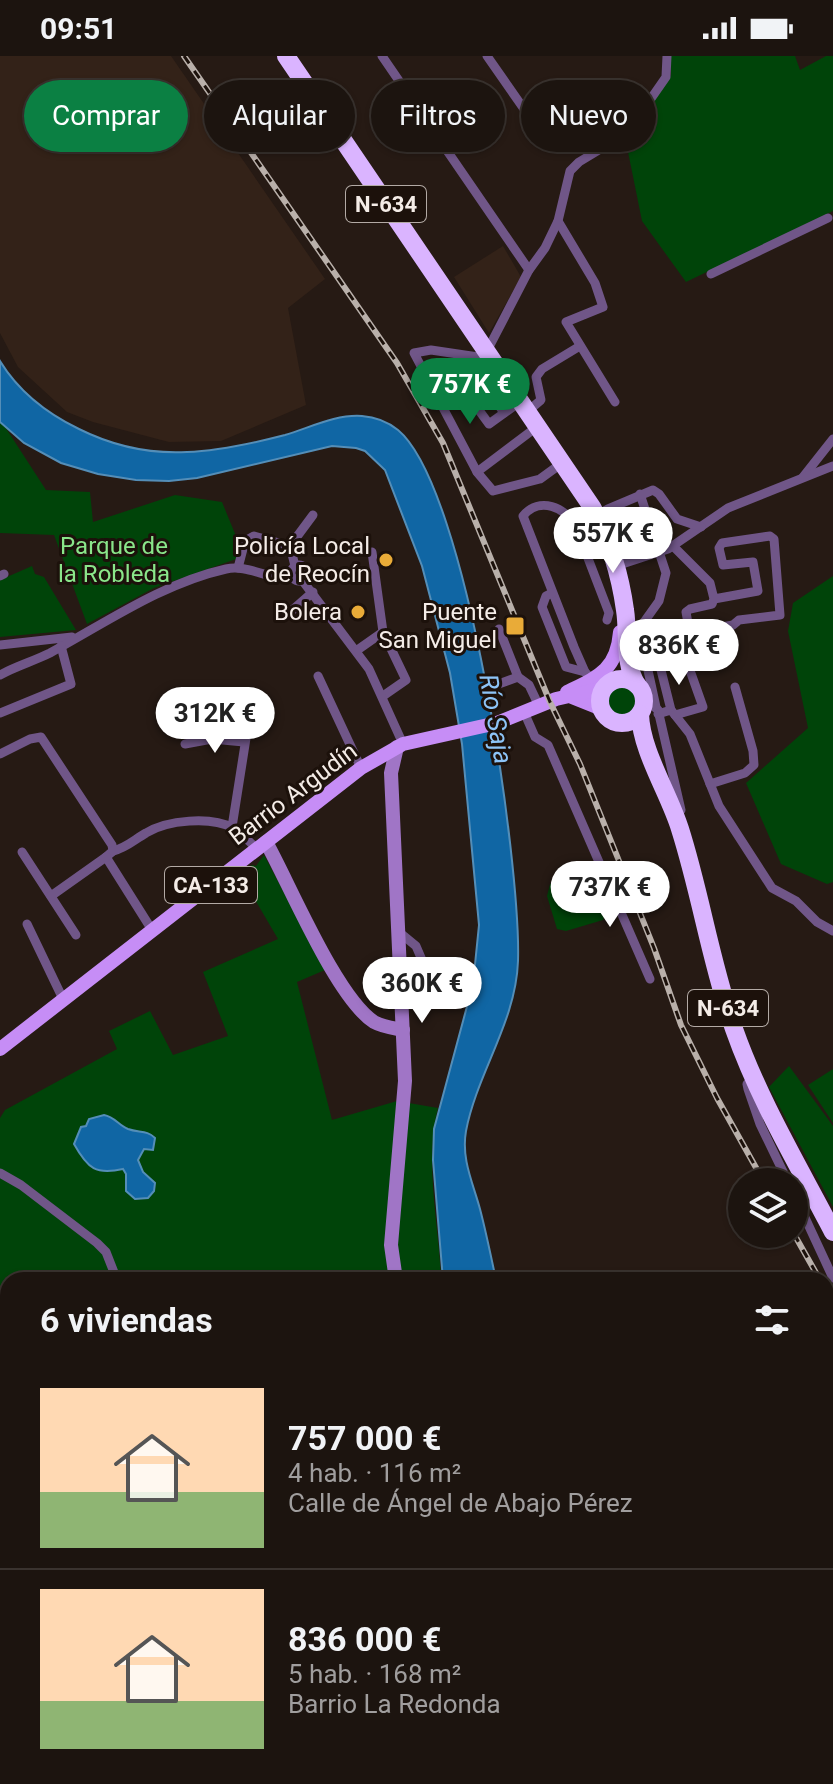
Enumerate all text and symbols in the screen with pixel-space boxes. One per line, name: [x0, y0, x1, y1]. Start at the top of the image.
text: 09:51: [40, 11, 117, 46]
chip: Comprar: [24, 80, 188, 152]
chip: Alquilar: [204, 80, 355, 152]
chip: Filtros: [371, 80, 505, 152]
chip: Nuevo: [521, 80, 656, 152]
road number: N-634: [346, 186, 426, 222]
pin: 757K €: [405, 358, 535, 426]
text: 757K €: [429, 369, 511, 399]
pin: 557K €: [548, 507, 678, 575]
text: 557K €: [572, 518, 654, 548]
park label: Parque de la Robleda: [58, 532, 170, 588]
place label: Policía Local de Reocín: [234, 532, 370, 588]
marker: Policía Local de Reocín: [377, 551, 395, 569]
place label: Bolera: [274, 598, 342, 626]
place label: Puente San Miguel: [378, 598, 497, 654]
marker: Bolera: [349, 603, 367, 621]
marker: Puente San Miguel: [504, 615, 526, 637]
pin: 836K €: [614, 619, 744, 687]
text: 836K €: [638, 630, 720, 660]
water label: Río Saja: [473, 672, 519, 766]
pin: 312K €: [150, 687, 280, 755]
text: 312K €: [174, 698, 256, 728]
street label: Barrio Argudín: [224, 737, 362, 851]
pin: 737K €: [545, 861, 675, 929]
road number: CA-133: [165, 867, 257, 903]
text: 737K €: [569, 872, 651, 902]
pin: 360K €: [357, 957, 487, 1025]
text: 360K €: [381, 968, 463, 998]
road number: N-634: [688, 990, 768, 1026]
map controls: [728, 1168, 808, 1248]
button: layers: [728, 1168, 808, 1248]
icon: filters: [750, 1298, 794, 1342]
text: 6 viviendas: [40, 1300, 213, 1340]
text: 757 000 €: [288, 1418, 441, 1458]
icon: home: [104, 1420, 200, 1516]
text: 4 hab. · 116 m²: [288, 1458, 461, 1488]
text: Calle de Ángel de Abajo Pérez: [288, 1488, 633, 1518]
text: 836 000 €: [288, 1619, 441, 1659]
icon: home: [104, 1621, 200, 1717]
text: 5 hab. · 168 m²: [288, 1659, 461, 1689]
text: Barrio La Redonda: [288, 1689, 501, 1719]

